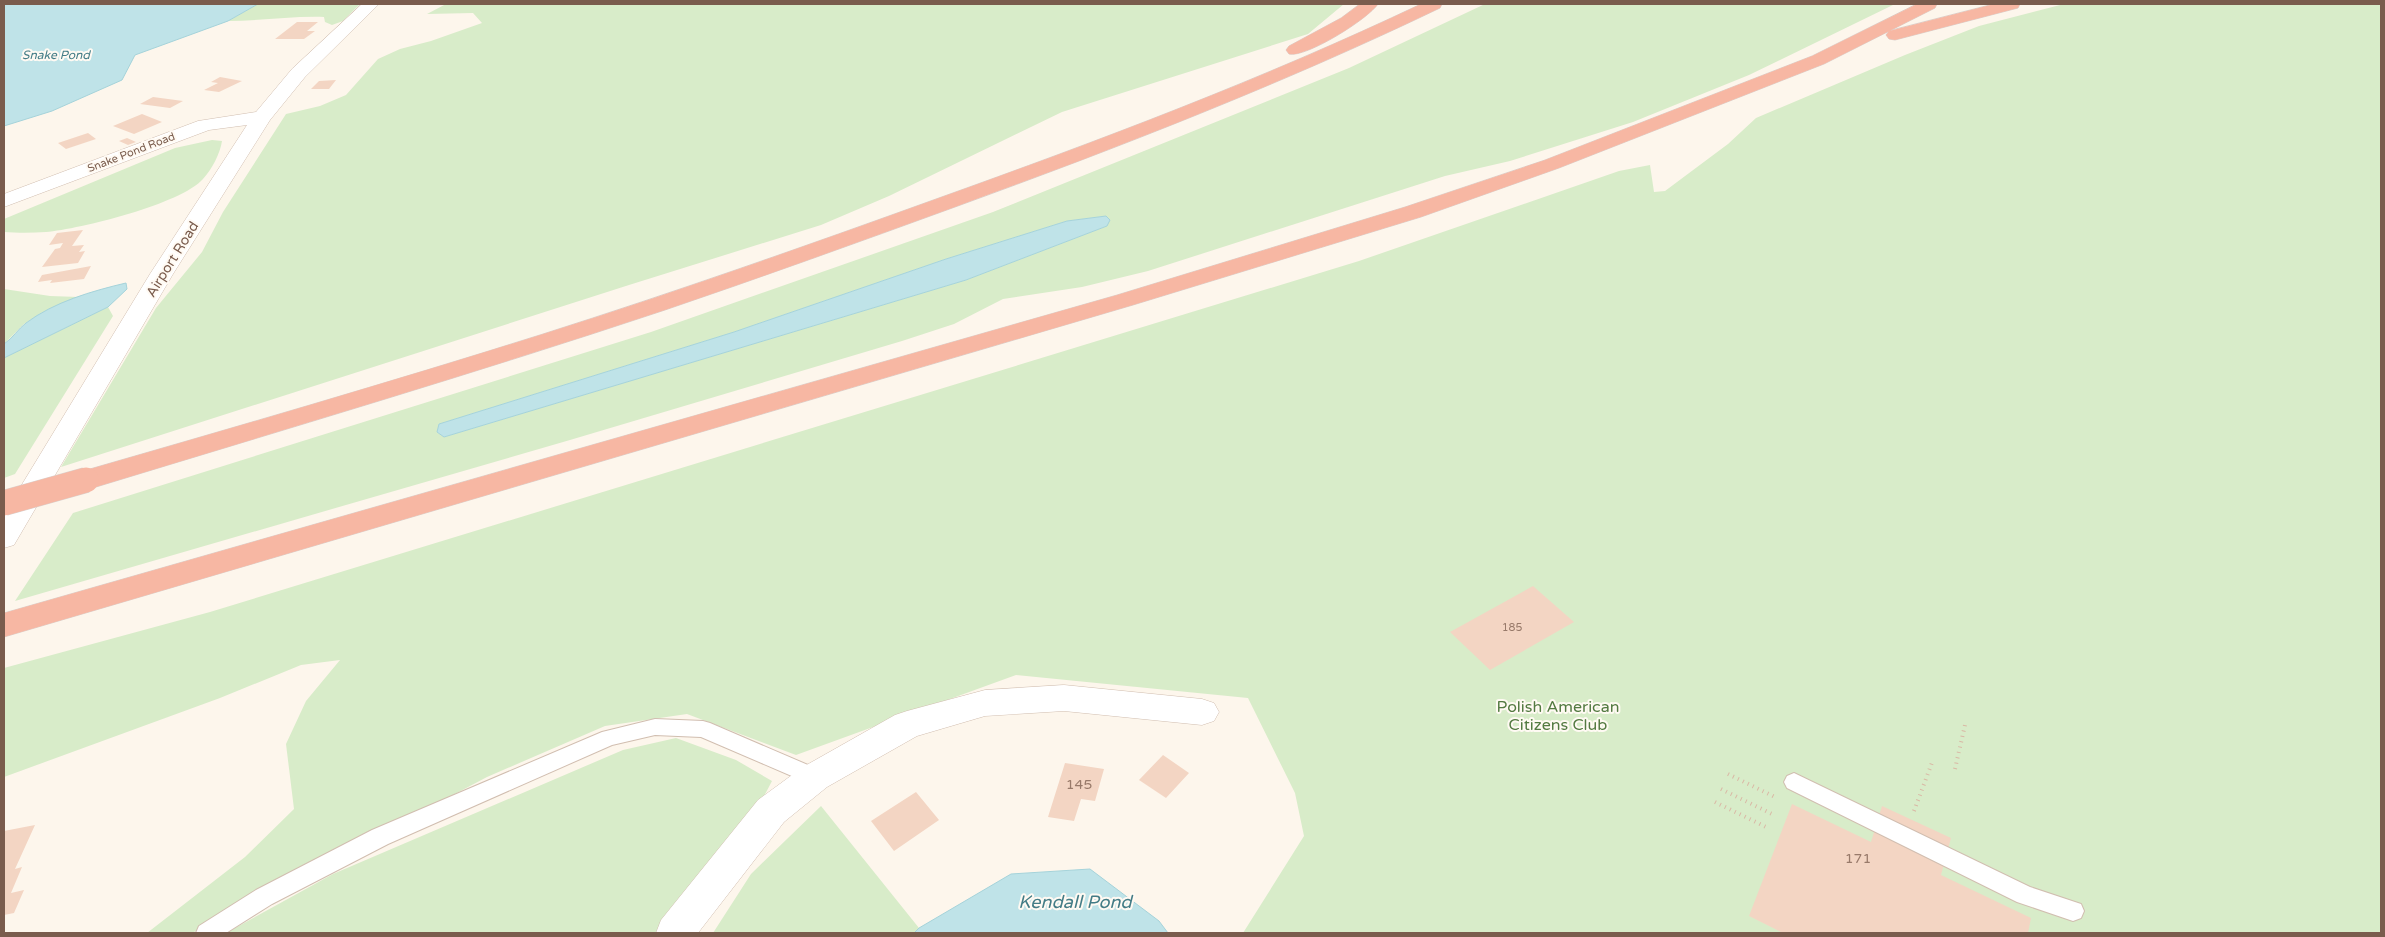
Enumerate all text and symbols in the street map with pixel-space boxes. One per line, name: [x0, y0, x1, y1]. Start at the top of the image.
water label: Snake Pond: [22, 48, 91, 62]
street label: Snake Pond Road: [86, 130, 177, 175]
street label: Airport Road: [142, 218, 202, 300]
house number: 185: [1502, 621, 1522, 634]
park label: Polish American Citizens Club: [1497, 697, 1619, 735]
house number: 145: [1066, 776, 1092, 793]
house number: 171: [1845, 850, 1871, 867]
water label: Kendall Pond: [1018, 891, 1134, 913]

